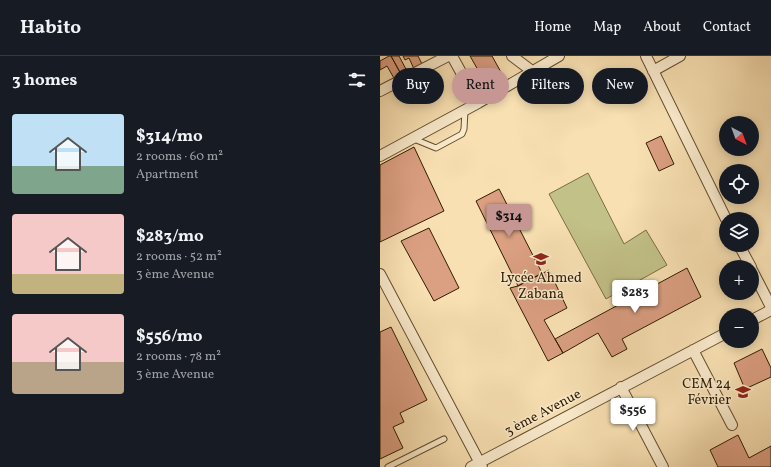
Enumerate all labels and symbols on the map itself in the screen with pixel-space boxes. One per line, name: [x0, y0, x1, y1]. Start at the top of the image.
north arrow: [719, 116, 759, 156]
pin: $314: [485, 204, 533, 238]
school or university icon: Lycée Ahmed Zabana: [532, 250, 550, 268]
place label: Lycée Ahmed Zabana: [500, 269, 582, 304]
pin: $283: [611, 280, 659, 314]
place label: CEM 24 Février: [682, 375, 731, 410]
school or university icon: CEM 24 Février: [734, 383, 752, 401]
street label: 3 ème Avenue: [501, 385, 585, 441]
pin: $556: [609, 398, 657, 432]

